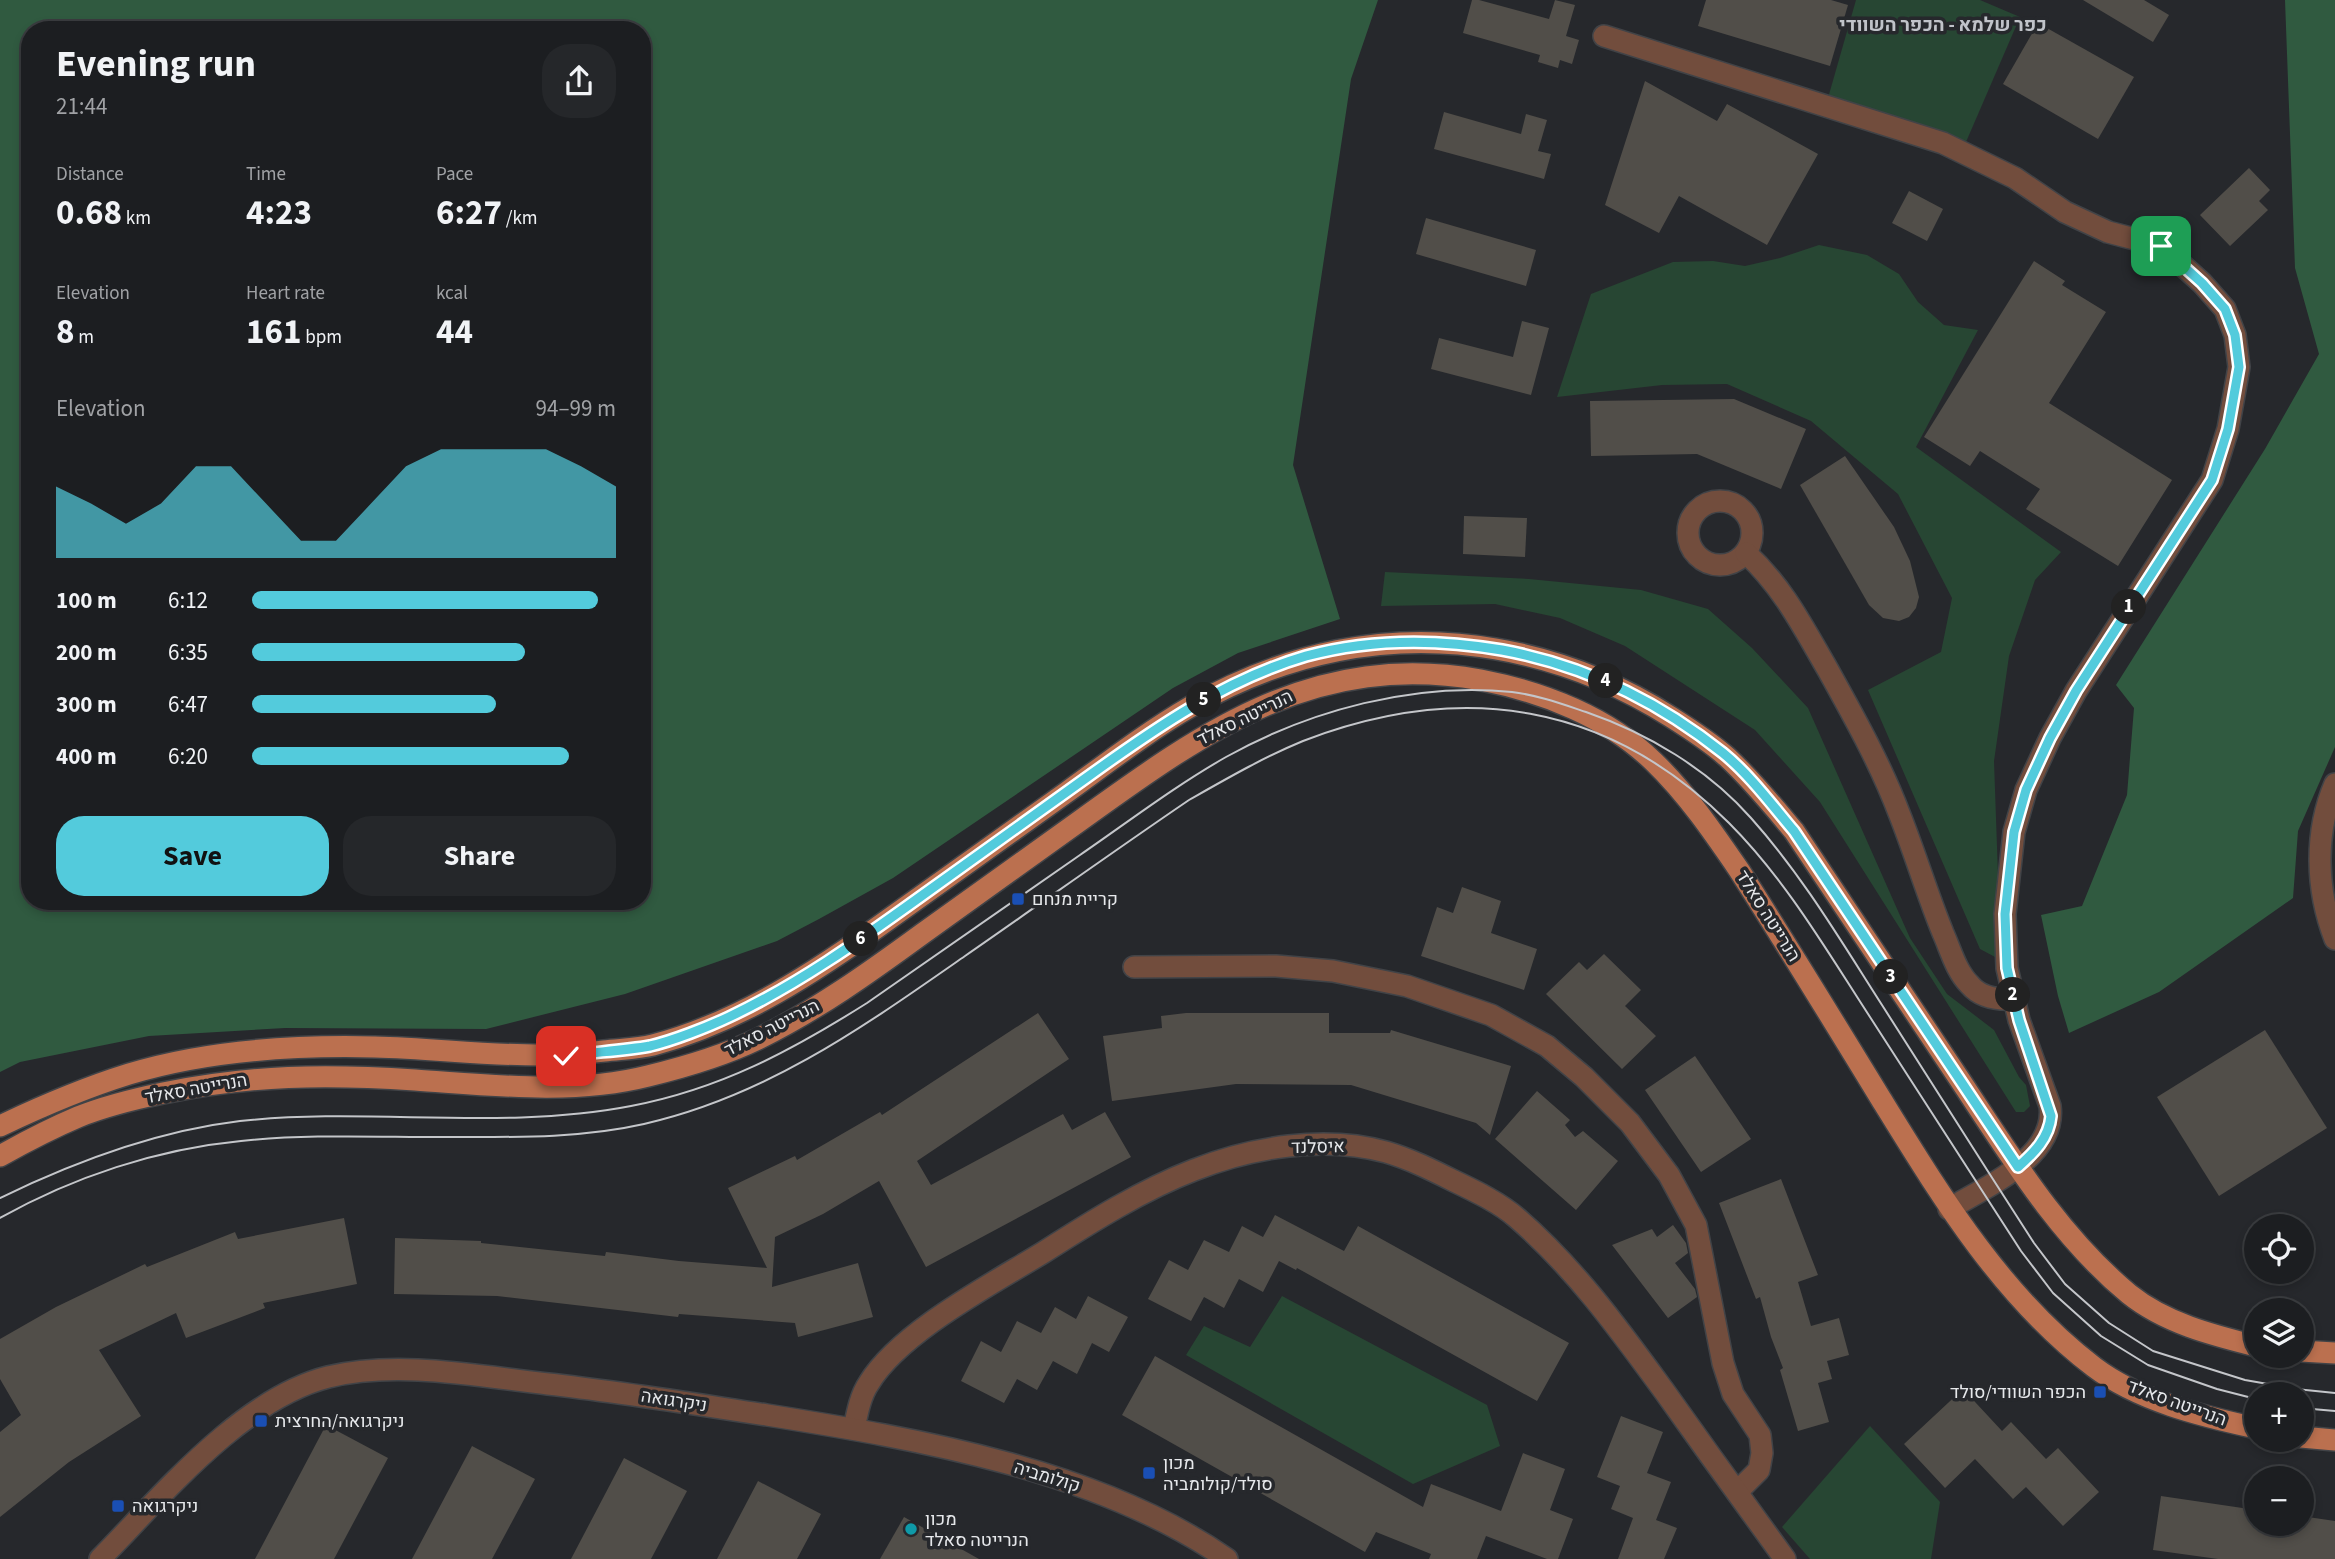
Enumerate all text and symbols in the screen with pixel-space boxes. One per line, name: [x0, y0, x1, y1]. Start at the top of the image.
district label: כפר שלמא - הכפר השוודי: [1839, 12, 2047, 39]
text: Evening run: [56, 37, 256, 91]
button: share: [542, 44, 616, 118]
text: 21:44: [56, 90, 107, 123]
text: Distance: [56, 161, 124, 188]
text: Time: [246, 161, 286, 188]
text: Pace: [436, 161, 473, 188]
text: 0.68: [56, 188, 122, 238]
text: 4:23: [246, 188, 312, 238]
text: 6:27: [436, 188, 502, 238]
text: km: [122, 205, 151, 232]
text: /km: [502, 205, 538, 232]
pin: [2131, 216, 2191, 276]
icon: arrive: [2142, 227, 2180, 265]
text: Elevation: [56, 280, 130, 307]
text: Heart rate: [246, 280, 325, 307]
text: kcal: [436, 280, 468, 307]
text: 8: [56, 307, 74, 357]
text: 161: [246, 307, 301, 357]
text: 44: [436, 307, 473, 357]
text: m: [74, 324, 94, 351]
text: bpm: [301, 324, 342, 351]
text: Elevation: [56, 392, 146, 425]
text: 94–99 m: [536, 392, 616, 425]
text: 100 m: [56, 584, 117, 617]
text: 6:12: [168, 584, 208, 617]
pin: 1: [2112, 590, 2146, 624]
text: 1: [2123, 593, 2134, 620]
text: 200 m: [56, 636, 117, 669]
text: 6:35: [168, 636, 208, 669]
pin: 4: [1588, 664, 1624, 698]
text: 4: [1600, 667, 1611, 694]
pin: 5: [1186, 682, 1222, 718]
street label: הנרייטה סאלד: [1193, 684, 1297, 752]
text: 5: [1198, 686, 1209, 713]
text: 300 m: [56, 688, 117, 721]
text: 6:47: [168, 688, 208, 721]
text: 400 m: [56, 740, 117, 773]
text: 6:20: [168, 740, 208, 773]
button: Save: [56, 816, 329, 896]
button: Share: [343, 816, 616, 896]
street label: הנרייטה סאלד: [1730, 865, 1806, 967]
place label: קריית מנחם: [1032, 887, 1118, 912]
marker: קריית מנחם: [1010, 891, 1026, 907]
pin: 6: [844, 922, 878, 956]
text: 6: [855, 925, 866, 952]
pin: 3: [1874, 960, 1909, 995]
text: 3: [1885, 963, 1896, 990]
pin: 2: [1996, 978, 2030, 1012]
text: 2: [2007, 981, 2018, 1008]
street label: הנרייטה סאלד: [720, 993, 824, 1063]
pin: [536, 1026, 596, 1086]
icon: check: [547, 1037, 585, 1075]
street label: הנרייטה סאלד: [143, 1068, 249, 1110]
street label: איסלנד: [1291, 1134, 1345, 1160]
map controls: [2244, 1214, 2314, 1536]
button: locate: [2244, 1214, 2314, 1284]
button: layers: [2244, 1298, 2314, 1368]
street label: הנרייטה סאלד: [2124, 1374, 2230, 1432]
place label: הכפר השוודי/סולד: [1950, 1380, 2086, 1405]
button: +: [2244, 1382, 2314, 1452]
street label: ניקרגואה: [639, 1383, 709, 1419]
marker: הכפר השוודי/סולד: [2092, 1384, 2108, 1400]
place label: ניקרגואה/החרצית: [275, 1409, 405, 1434]
marker: ניקרגואה/החרצית: [253, 1413, 269, 1429]
place label: מכון סולד/קולומביה: [1163, 1451, 1273, 1497]
street label: קולומביה: [1011, 1455, 1083, 1499]
marker: מכון סולד/קולומביה: [1141, 1465, 1157, 1481]
button: −: [2244, 1466, 2314, 1536]
place label: ניקרגואה: [132, 1494, 198, 1519]
marker: ניקרגואה: [110, 1498, 126, 1514]
place label: מכון הנרייטה סאלד: [925, 1507, 1029, 1553]
marker: מכון הנרייטה סאלד: [903, 1521, 919, 1537]

